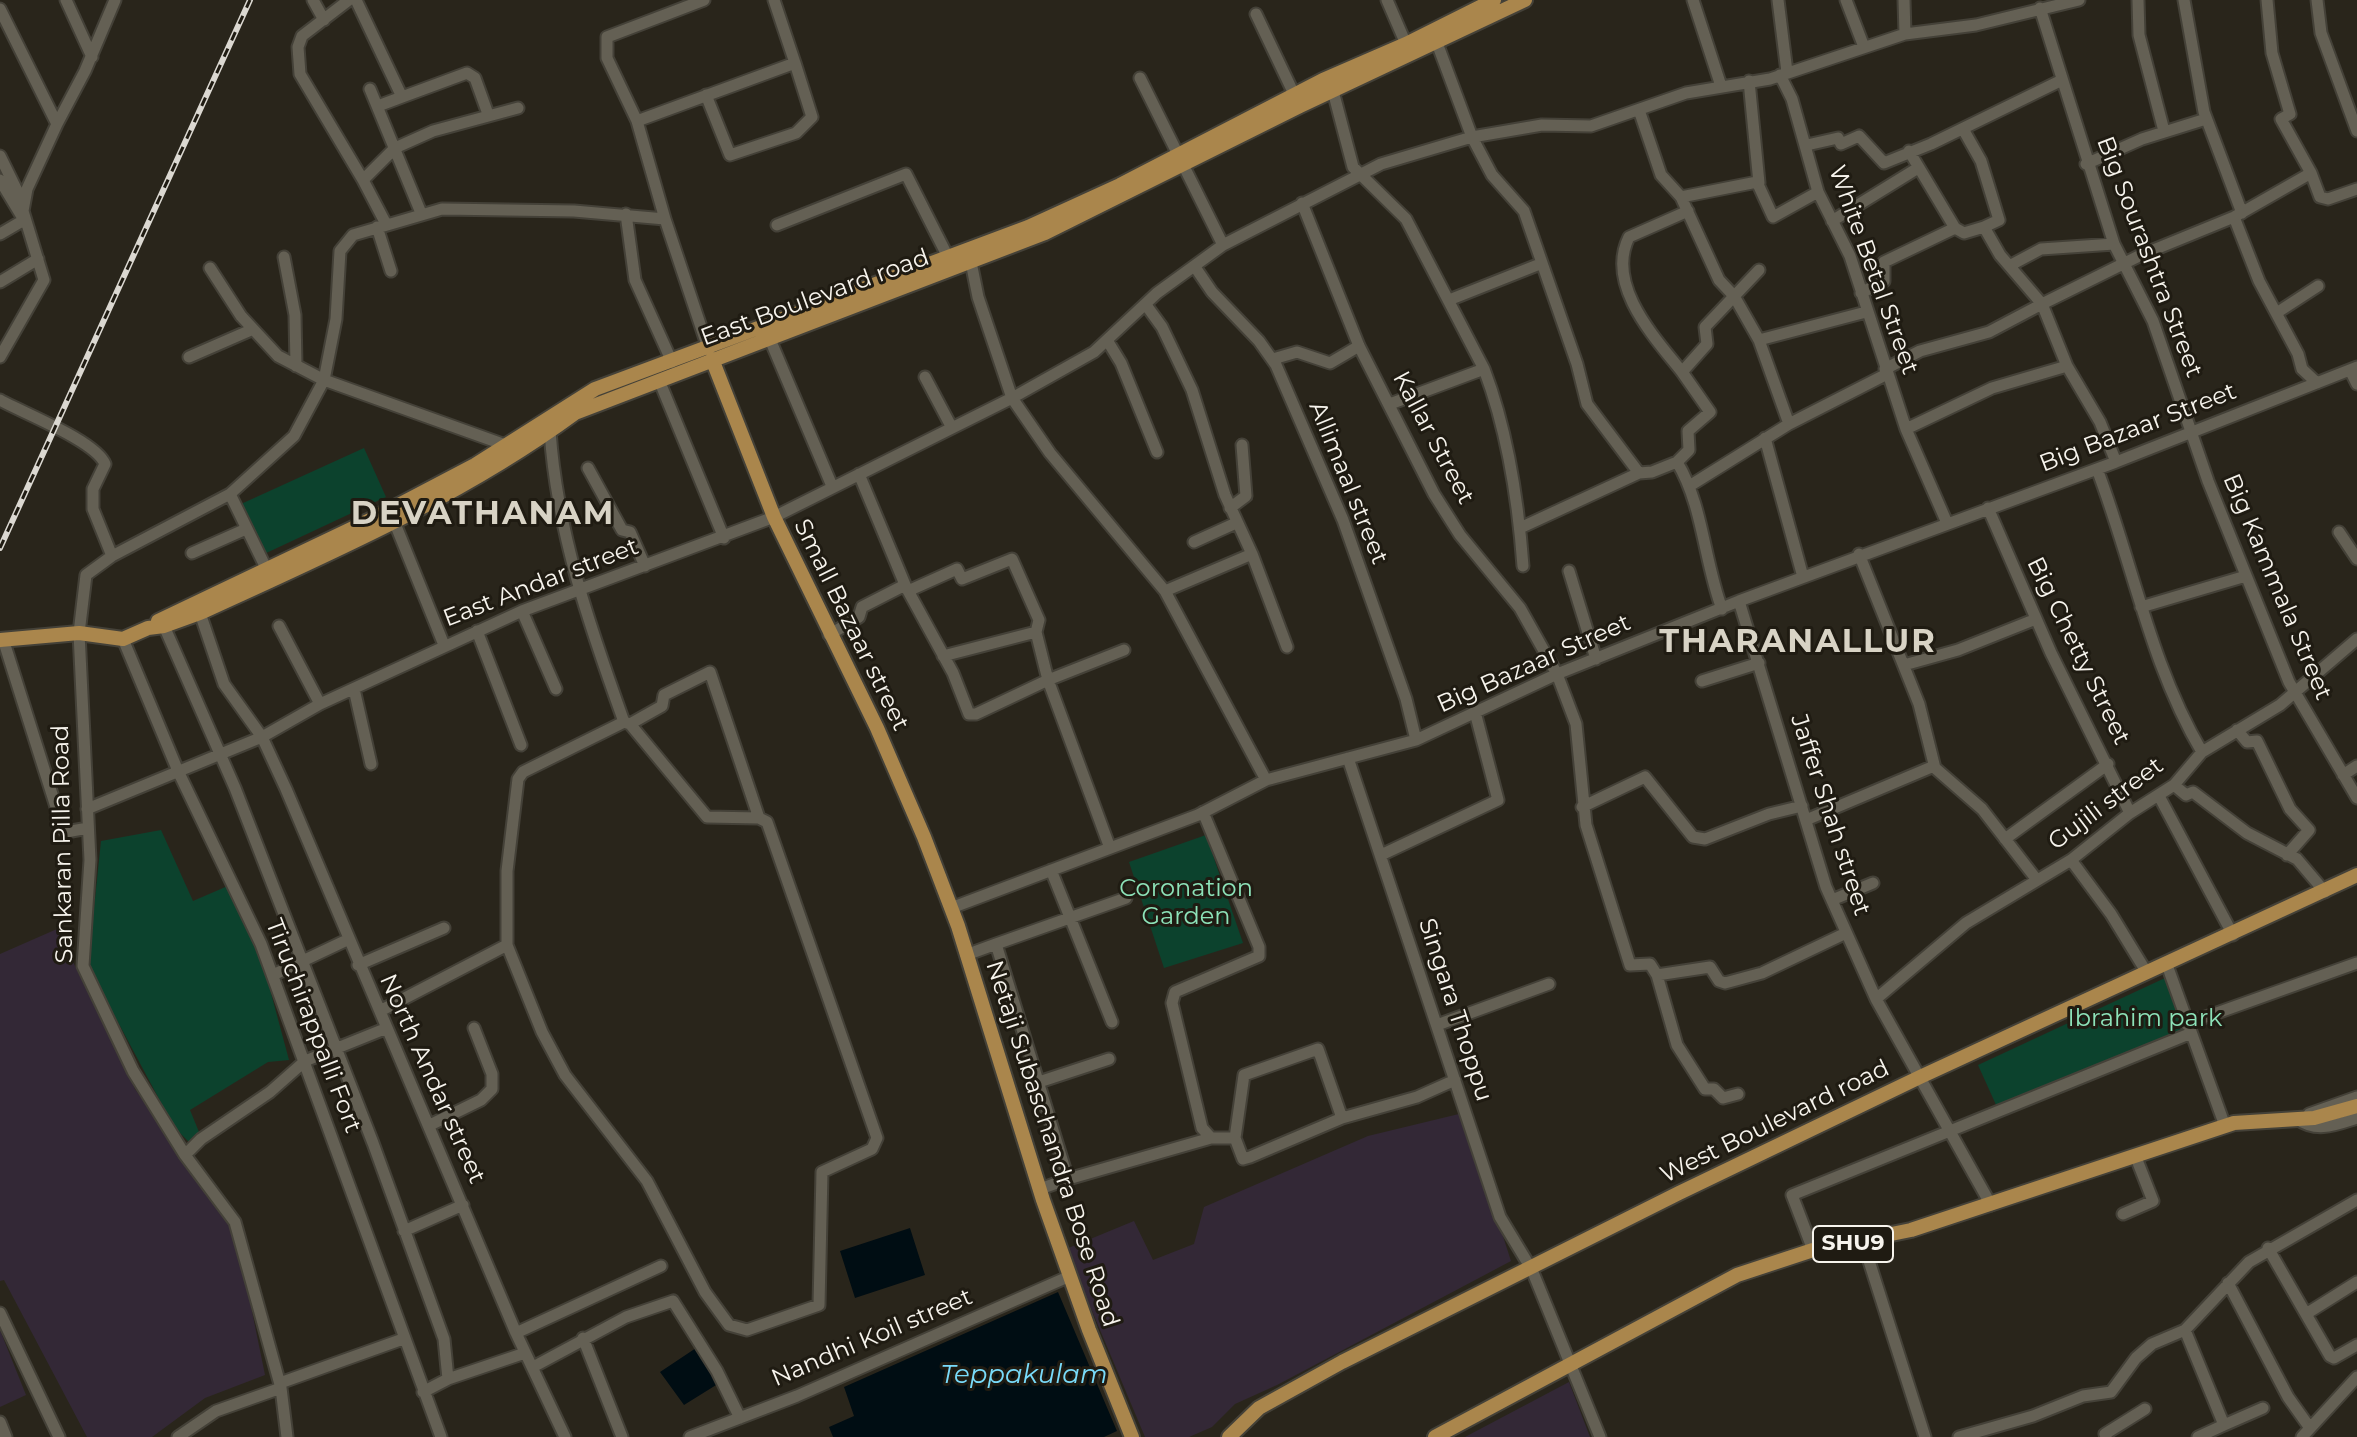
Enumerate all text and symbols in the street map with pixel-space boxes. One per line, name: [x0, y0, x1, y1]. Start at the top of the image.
street label: Big Sourashtra Street: [2090, 133, 2208, 381]
street label: White Betal Street: [1822, 162, 1924, 378]
street label: East Boulevard road: [697, 243, 933, 353]
street label: Kallar Street: [1386, 367, 1480, 509]
street label: Big Bazaar Street: [2035, 377, 2241, 479]
street label: Allimaal street: [1302, 398, 1394, 568]
street label: Big Kammala Street: [2216, 470, 2338, 704]
district label: DEVATHANAM: [351, 496, 615, 534]
street label: Small Bazaar street: [787, 514, 915, 736]
street label: East Andar street: [439, 532, 643, 634]
street label: Big Chetty Street: [2020, 552, 2136, 750]
street label: Big Bazaar Street: [1433, 608, 1635, 720]
district label: THARANALLUR: [1659, 624, 1937, 662]
street label: Jaffer Shah street: [1784, 711, 1876, 919]
street label: Sankaran Pilla Road: [47, 724, 79, 964]
street label: Gujili street: [2043, 751, 2169, 857]
park label: Coronation Garden: [1119, 875, 1253, 931]
street label: Tiruchirappalli Fort: [259, 915, 367, 1137]
street label: Singara Thoppu: [1412, 915, 1498, 1105]
street label: Netaji Subaschandra Bose Road: [979, 957, 1125, 1331]
street label: North Andar street: [373, 970, 491, 1188]
park label: Ibrahim park: [2068, 1005, 2222, 1033]
street label: West Boulevard road: [1656, 1054, 1894, 1190]
road number: SHU9: [1813, 1226, 1893, 1262]
street label: Nandhi Koil street: [767, 1283, 977, 1393]
water label: Teppakulam: [941, 1359, 1107, 1391]

